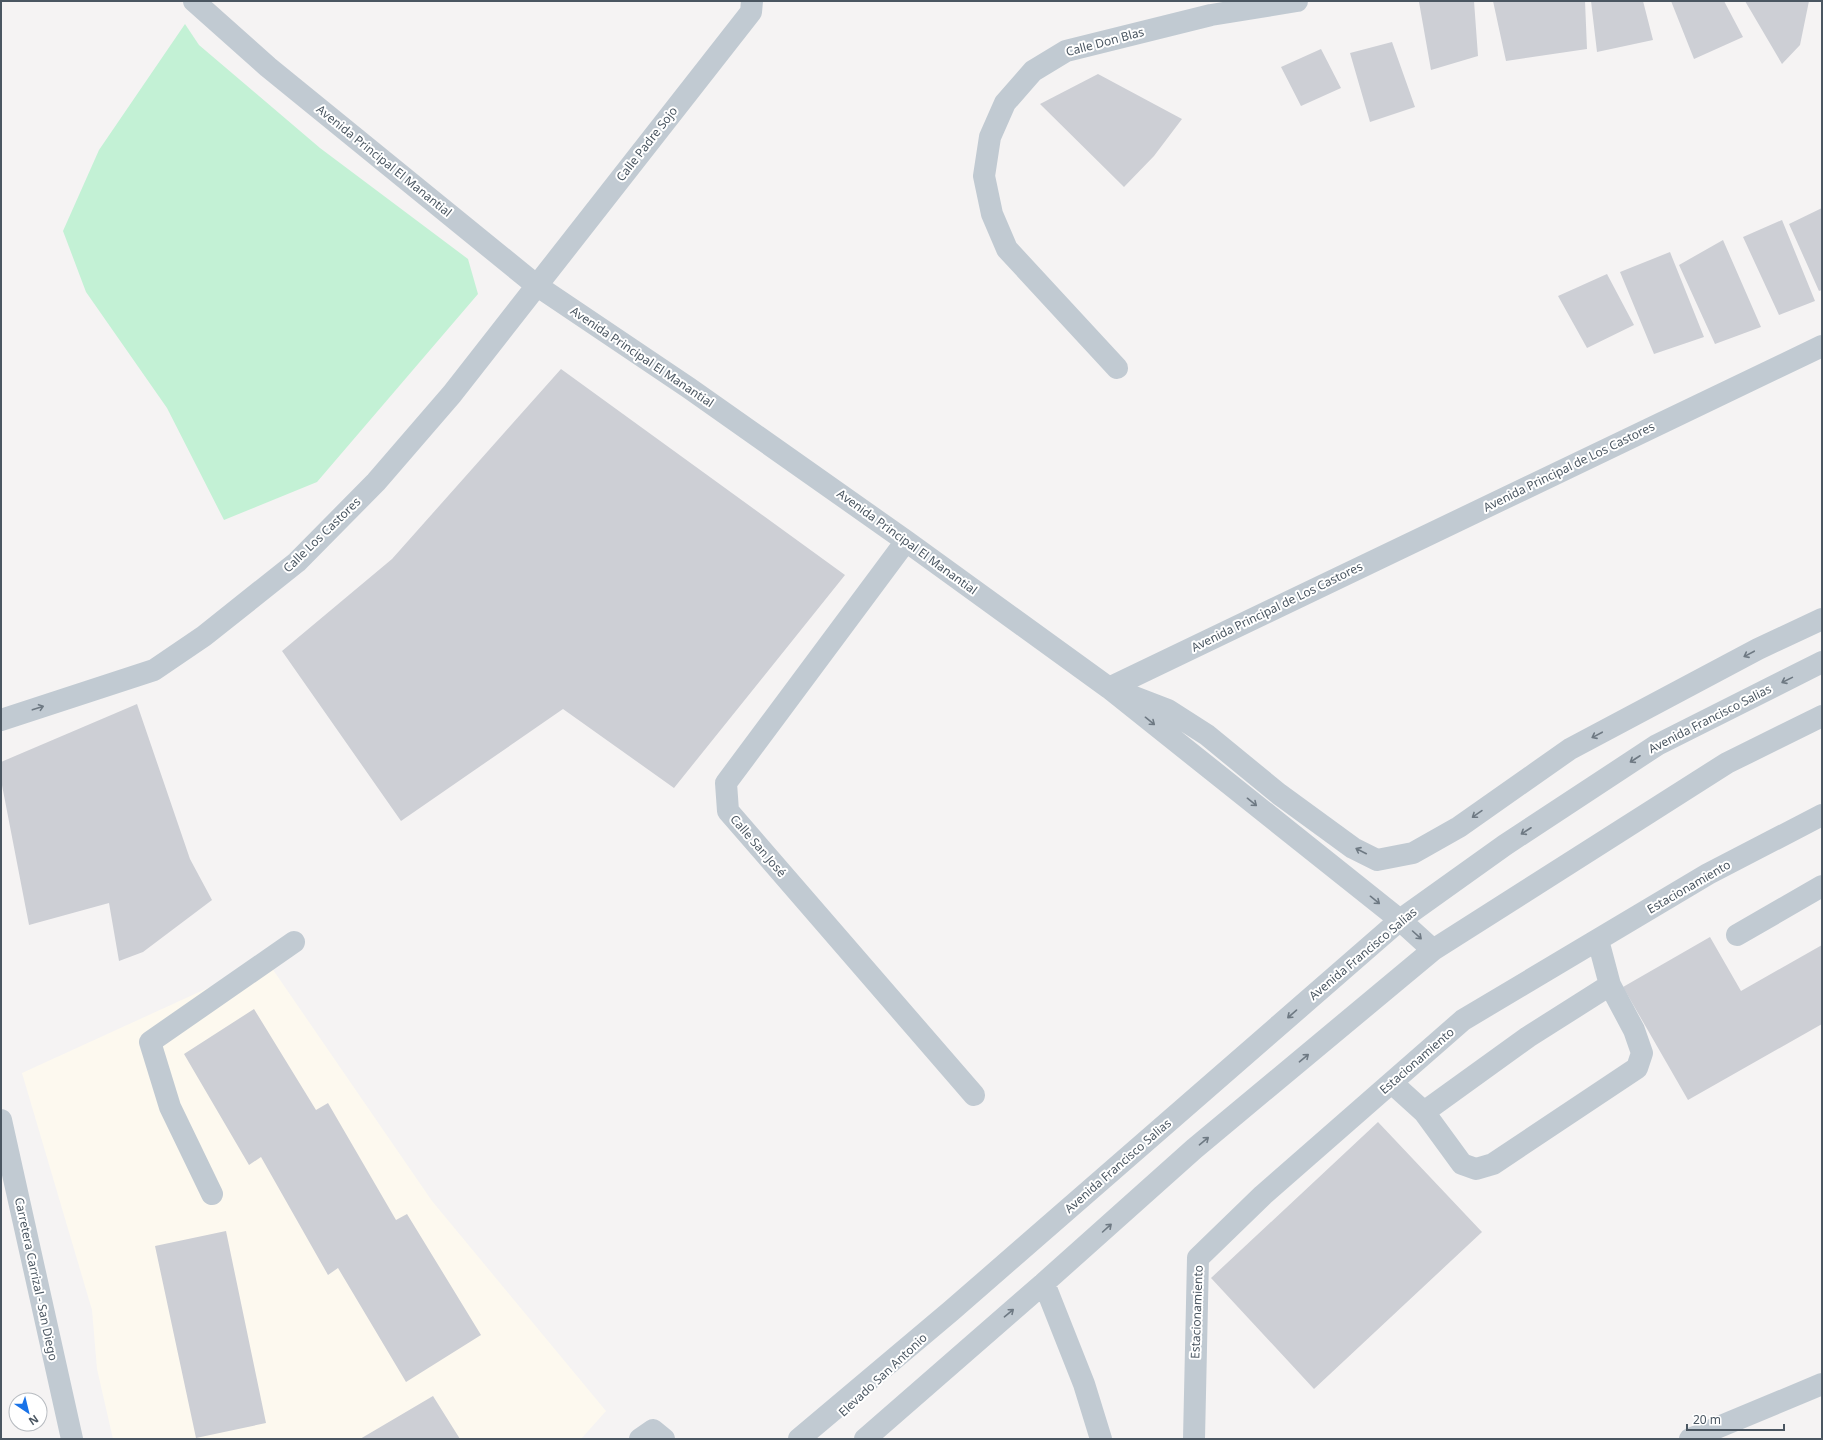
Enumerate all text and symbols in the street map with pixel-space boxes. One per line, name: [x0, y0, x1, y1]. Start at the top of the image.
street label: Calle Don Blas: [1064, 23, 1146, 60]
street label: Avenida Principal El Manantial: [313, 101, 456, 221]
street label: Calle Padre Sojo: [612, 103, 681, 185]
street label: Avenida Principal El Manantial: [567, 302, 717, 411]
street label: Avenida Principal de Los Castores: [1480, 417, 1658, 516]
street label: Avenida Principal El Manantial: [834, 485, 981, 598]
street label: Calle Los Castores: [279, 493, 364, 576]
street label: Avenida Principal de Los Castores: [1188, 557, 1366, 656]
one-way arrow: [1743, 650, 1755, 658]
one-way arrow: [1781, 677, 1793, 684]
street label: Avenida Francisco Salias: [1645, 680, 1774, 757]
one-way arrow: [31, 704, 44, 711]
one-way arrow: [1145, 716, 1156, 725]
one-way arrow: [1591, 731, 1603, 739]
one-way arrow: [1630, 755, 1641, 763]
one-way arrow: [1246, 797, 1257, 806]
one-way arrow: [1472, 810, 1483, 818]
street label: Calle San José: [727, 811, 790, 881]
one-way arrow: [1521, 827, 1532, 835]
one-way arrow: [1355, 847, 1367, 855]
street label: Estacionamiento: [1644, 856, 1734, 917]
one-way arrow: [1370, 896, 1381, 905]
street label: Avenida Francisco Salias: [1305, 903, 1420, 1004]
one-way arrow: [1411, 930, 1421, 939]
one-way arrow: [1287, 1010, 1297, 1019]
street label: Estacionamiento: [1376, 1023, 1458, 1098]
one-way arrow: [1299, 1054, 1309, 1063]
street label: Avenida Francisco Salias: [1061, 1114, 1175, 1217]
one-way arrow: [1198, 1137, 1209, 1146]
street label: Carretera Carrizal - San Diego: [11, 1196, 62, 1362]
one-way arrow: [1101, 1223, 1112, 1232]
street label: Estacionamiento: [1186, 1265, 1207, 1359]
one-way arrow: [1004, 1309, 1014, 1318]
street label: Elevado San Antonio: [835, 1329, 931, 1420]
north arrow: [8, 1392, 48, 1432]
scale bar: [1687, 1406, 1784, 1432]
text: 20 m: [1693, 1411, 1721, 1428]
text: N: [26, 1412, 42, 1429]

